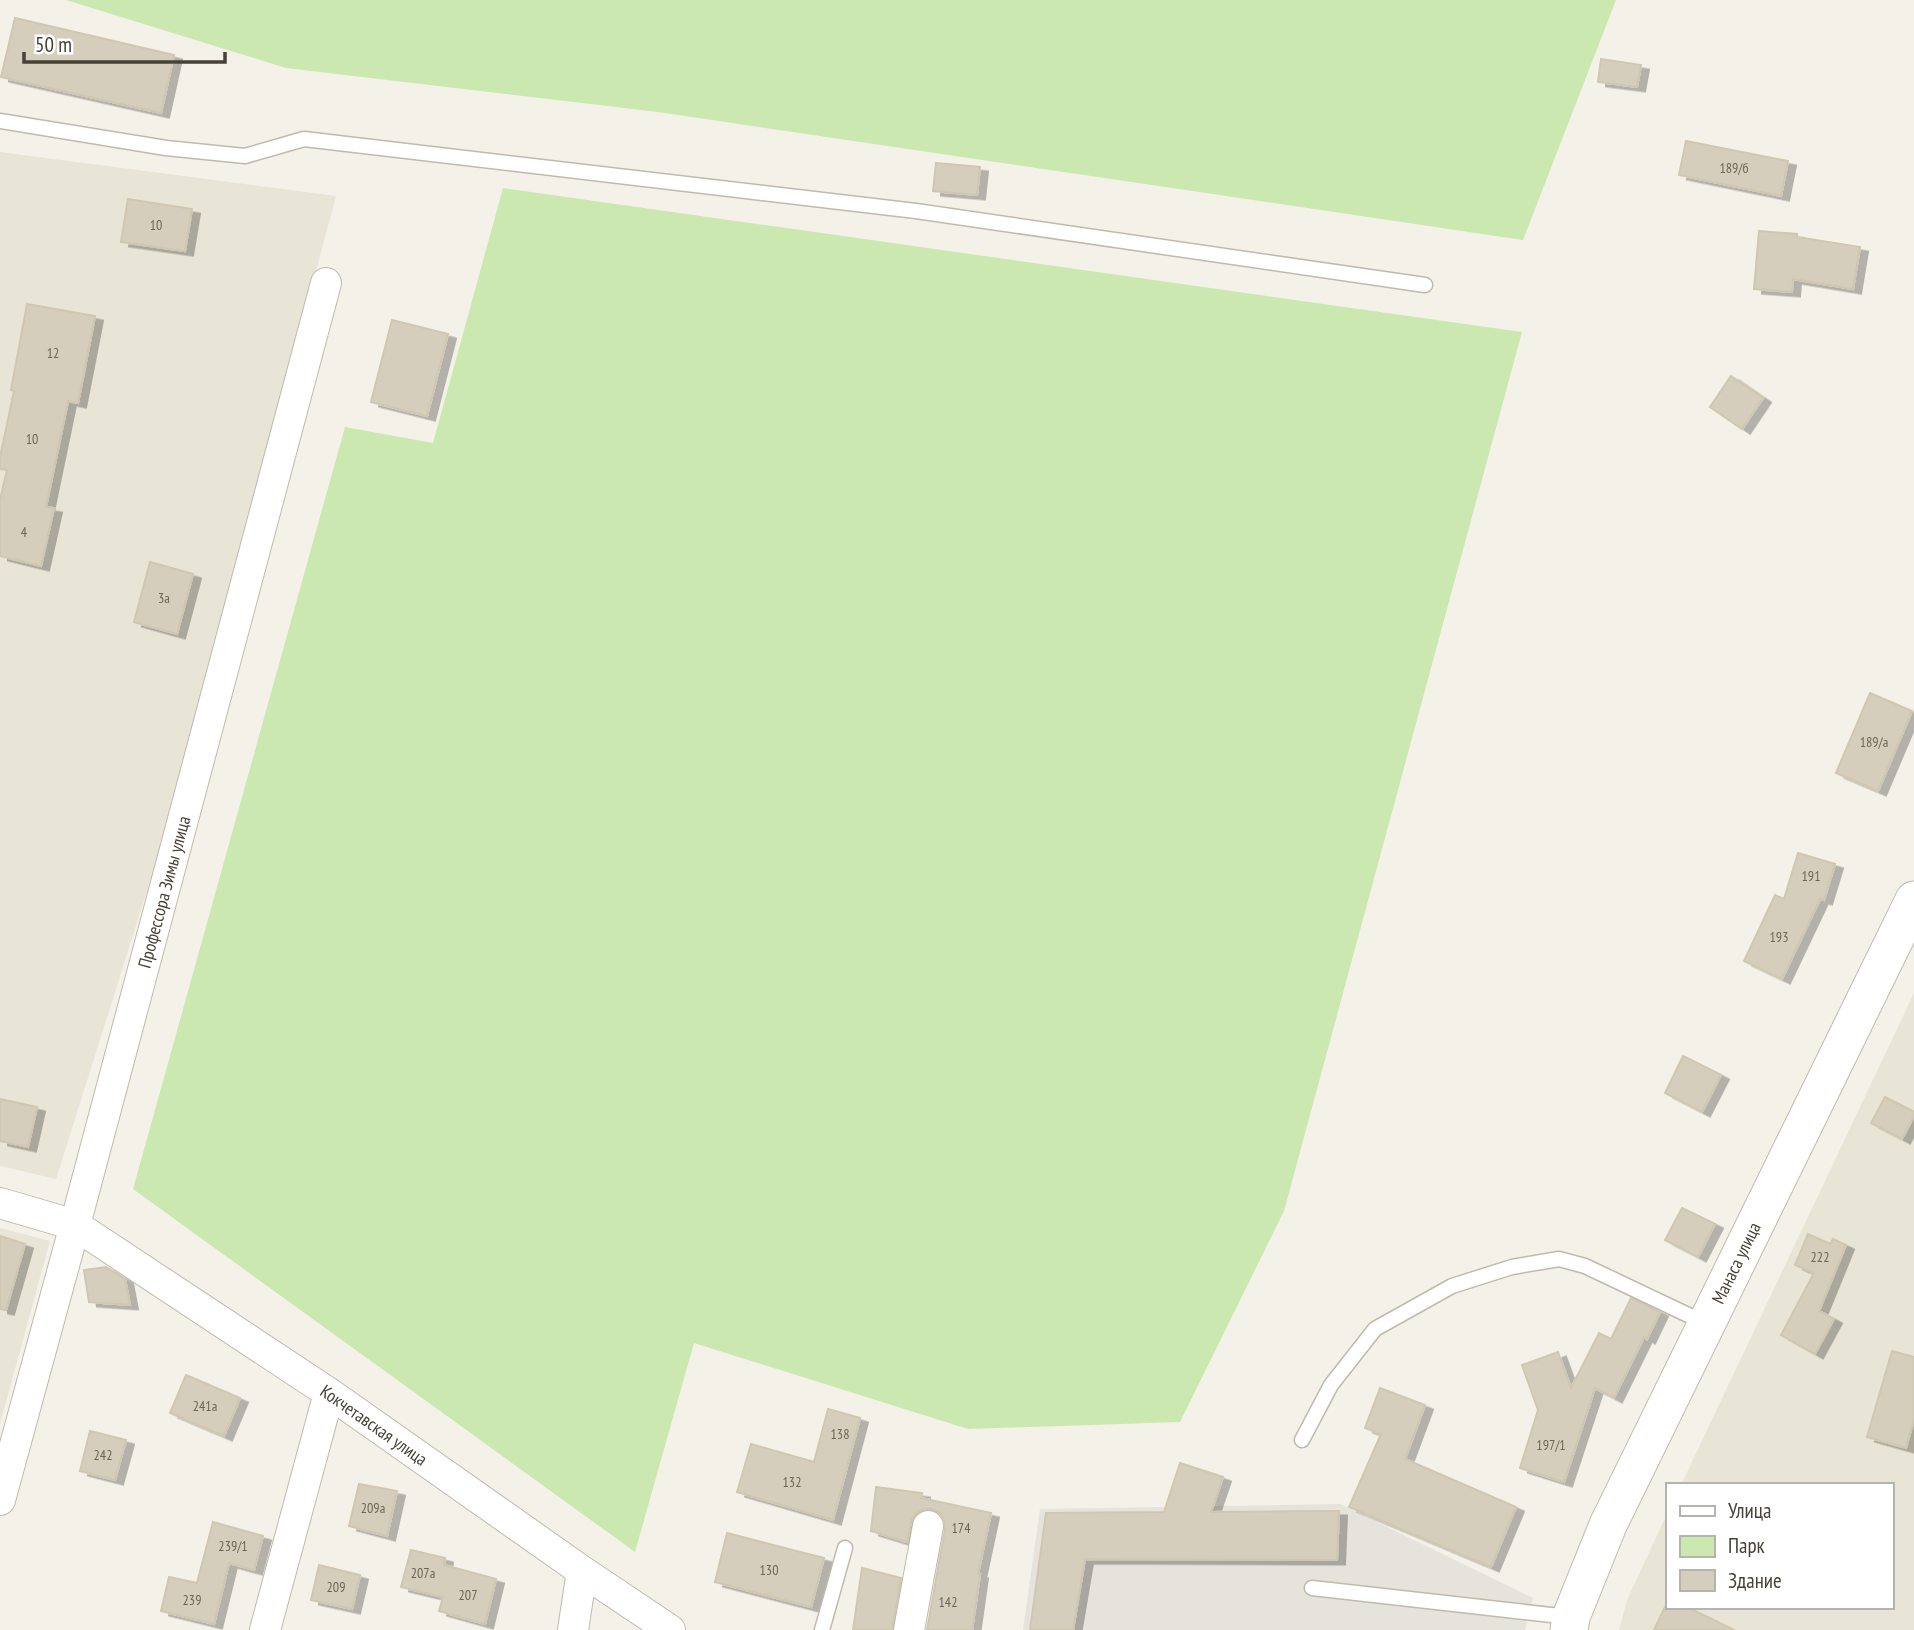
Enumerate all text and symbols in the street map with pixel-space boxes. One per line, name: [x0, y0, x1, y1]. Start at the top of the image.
scale bar: [24, 21, 226, 65]
text: 50 m: [35, 31, 72, 58]
house number: 189/б: [1719, 159, 1749, 177]
house number: 10: [150, 216, 162, 234]
house number: 12: [47, 344, 59, 362]
house number: 10: [26, 430, 38, 448]
house number: 4: [21, 523, 28, 541]
house number: 3а: [158, 589, 170, 607]
house number: 189/а: [1860, 733, 1888, 751]
street label: Профессора Зимы улица: [133, 813, 195, 971]
house number: 191: [1802, 867, 1820, 885]
house number: 193: [1770, 928, 1788, 946]
street label: Манаса улица: [1706, 1218, 1766, 1308]
house number: 222: [1811, 1248, 1829, 1266]
street label: Кокчетавская улица: [316, 1380, 432, 1470]
house number: 241а: [193, 1397, 217, 1415]
house number: 138: [831, 1425, 849, 1443]
house number: 197/1: [1536, 1436, 1566, 1454]
house number: 242: [94, 1446, 112, 1464]
house number: 132: [783, 1473, 801, 1491]
legend: [1666, 1483, 1893, 1609]
text: Улица: [1728, 1497, 1771, 1524]
house number: 209а: [361, 1499, 385, 1517]
house number: 174: [952, 1519, 971, 1537]
text: Парк: [1728, 1532, 1765, 1559]
house number: 239/1: [218, 1537, 248, 1555]
house number: 130: [760, 1561, 778, 1579]
house number: 207а: [411, 1564, 435, 1582]
text: Здание: [1728, 1567, 1782, 1594]
house number: 209: [327, 1578, 345, 1596]
house number: 207: [459, 1586, 477, 1604]
house number: 239: [183, 1591, 201, 1609]
house number: 142: [939, 1593, 957, 1611]

